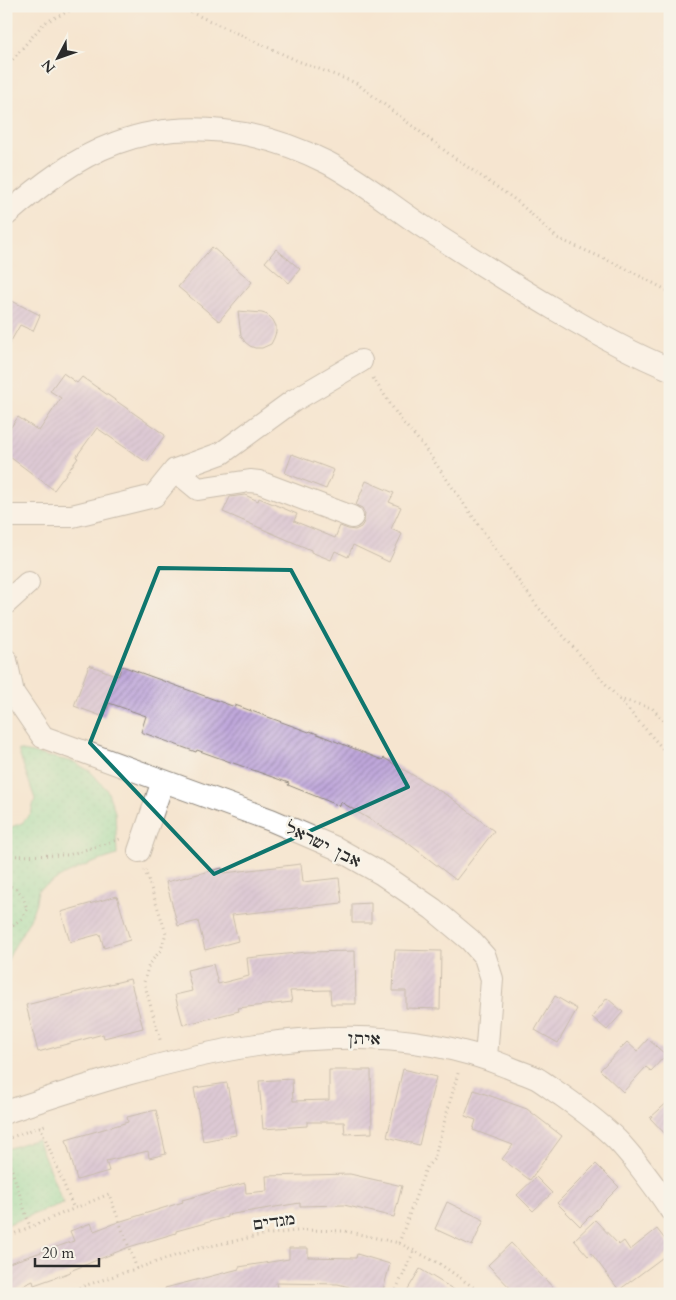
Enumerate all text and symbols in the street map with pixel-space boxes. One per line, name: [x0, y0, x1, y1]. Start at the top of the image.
north arrow: [32, 32, 82, 82]
text: N: [37, 55, 60, 77]
street label: אבן ישראל: [281, 817, 365, 873]
street label: איתן: [347, 1027, 381, 1051]
street label: מגדים: [251, 1208, 297, 1236]
scale bar: [35, 1235, 99, 1267]
text: 20 m: [42, 1243, 74, 1263]

